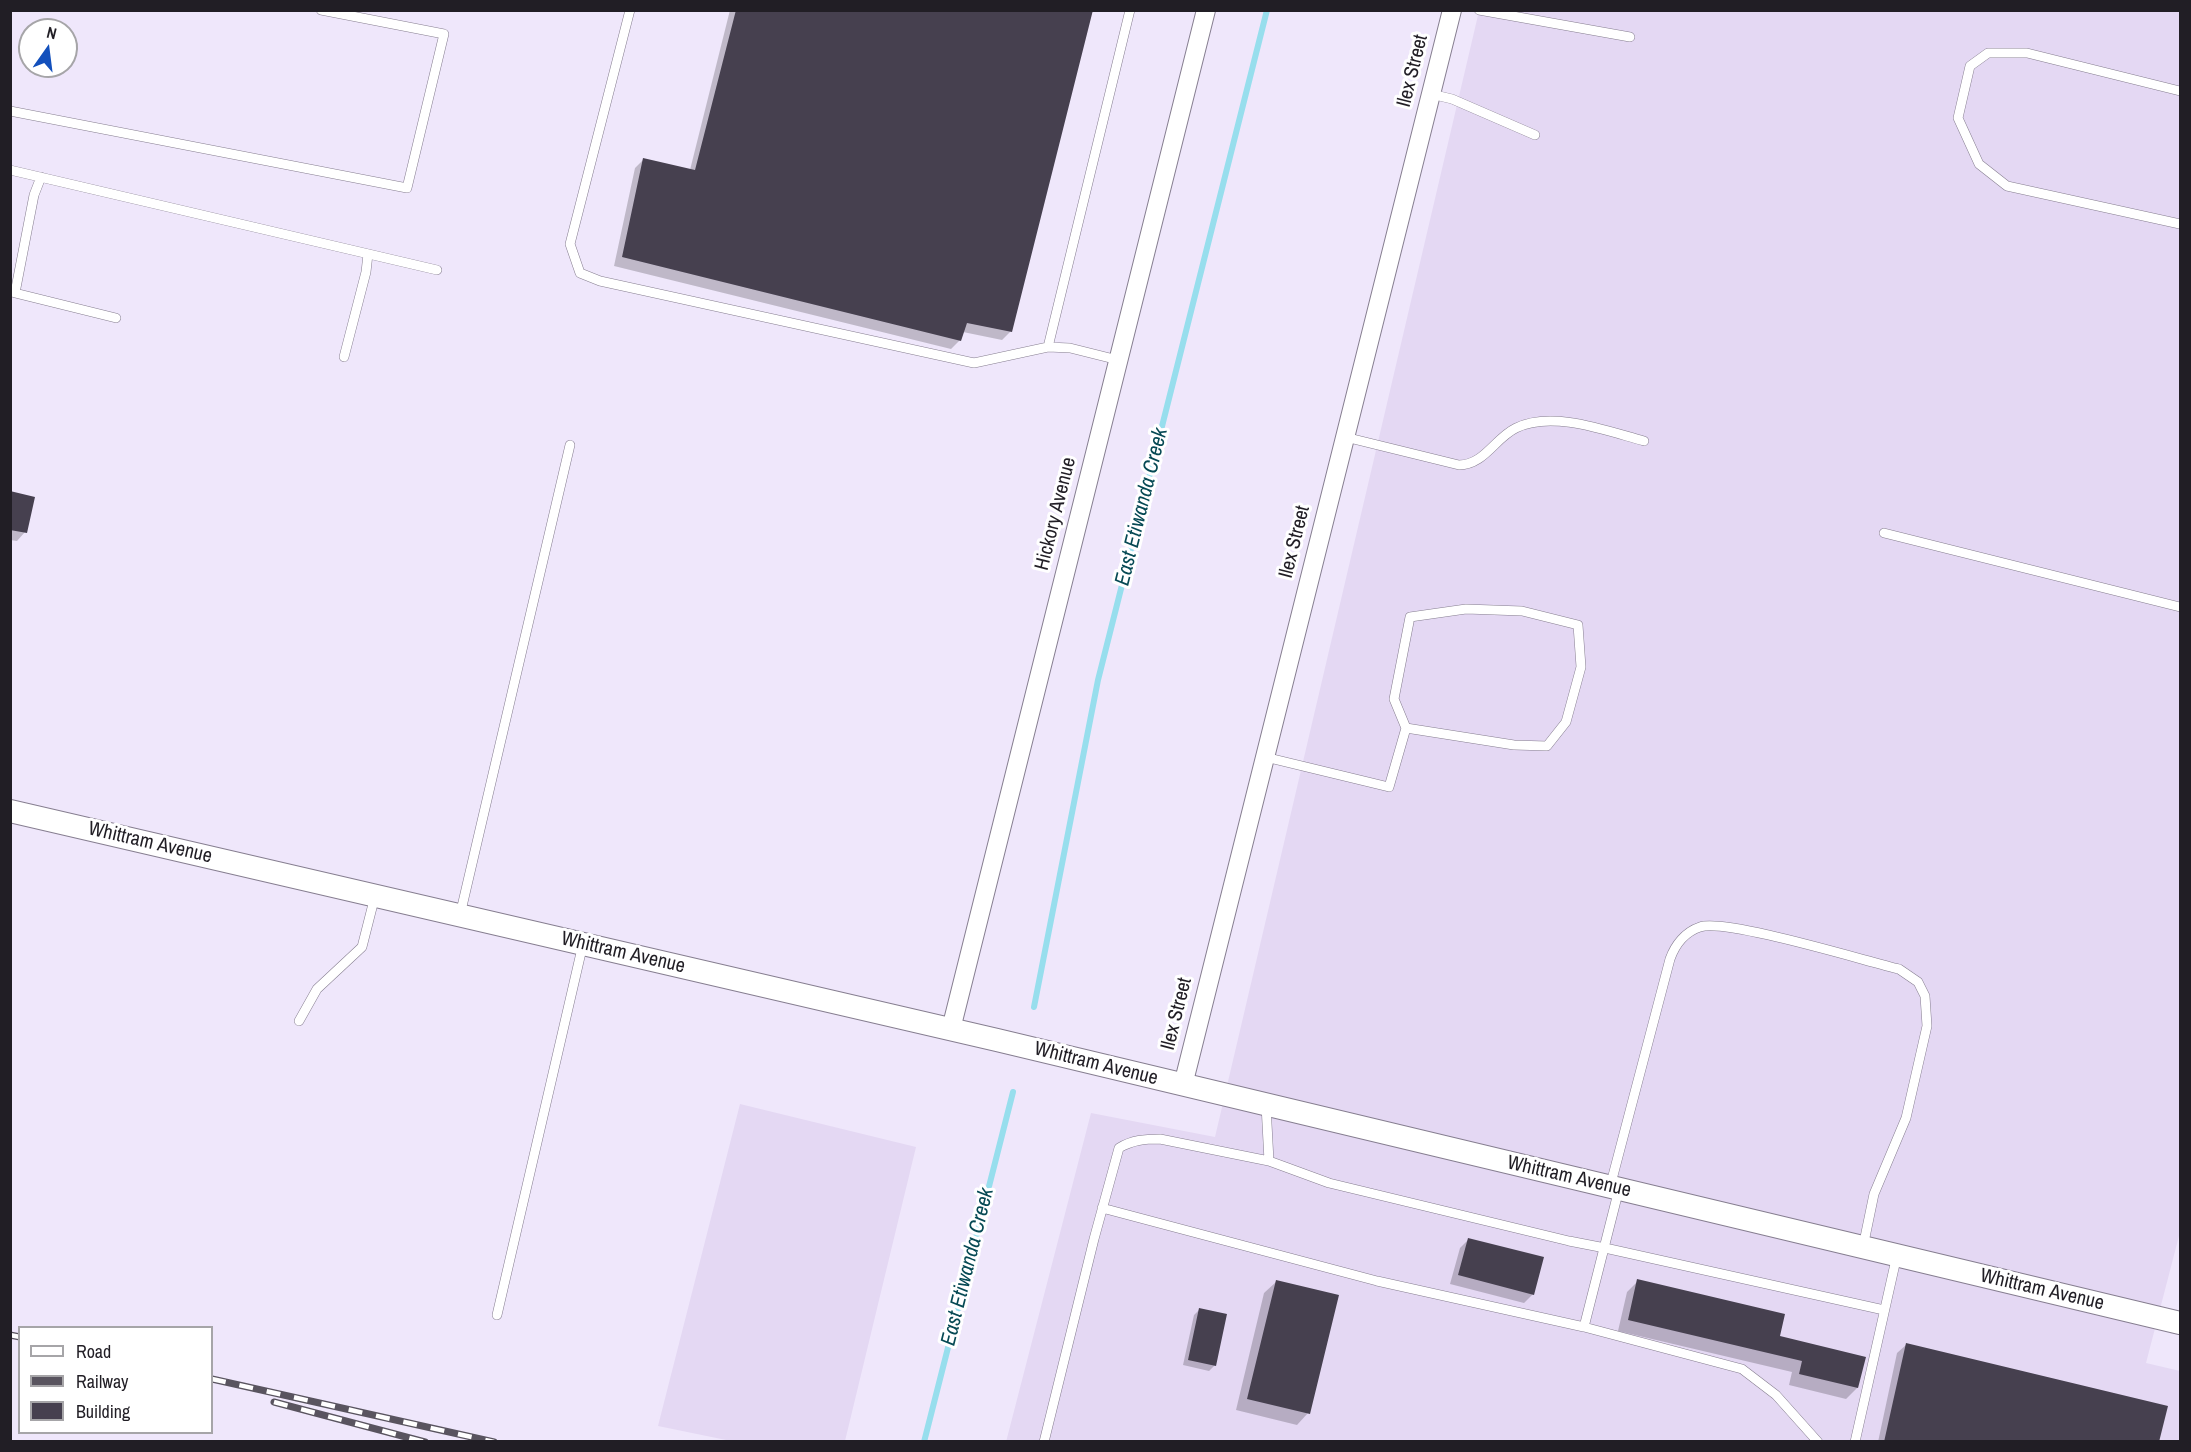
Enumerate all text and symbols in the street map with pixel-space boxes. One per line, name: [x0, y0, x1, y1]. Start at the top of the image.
north arrow: [18, 18, 78, 78]
text: N: [45, 21, 59, 44]
street label: Ilex Street: [1392, 32, 1434, 110]
water label: East Etiwanda Creek: [1110, 425, 1174, 589]
street label: Hickory Avenue: [1030, 455, 1082, 573]
street label: Ilex Street: [1274, 503, 1316, 581]
street label: Whittram Avenue: [86, 817, 214, 869]
street label: Whittram Avenue: [559, 927, 687, 979]
street label: Ilex Street: [1156, 975, 1198, 1053]
street label: Whittram Avenue: [1032, 1037, 1160, 1091]
street label: Whittram Avenue: [1505, 1151, 1633, 1203]
water label: East Etiwanda Creek: [936, 1185, 1000, 1349]
street label: Whittram Avenue: [1978, 1264, 2106, 1316]
legend: [18, 1326, 213, 1434]
text: Road: [76, 1339, 111, 1364]
text: Railway: [76, 1369, 129, 1394]
text: Building: [76, 1399, 130, 1424]

